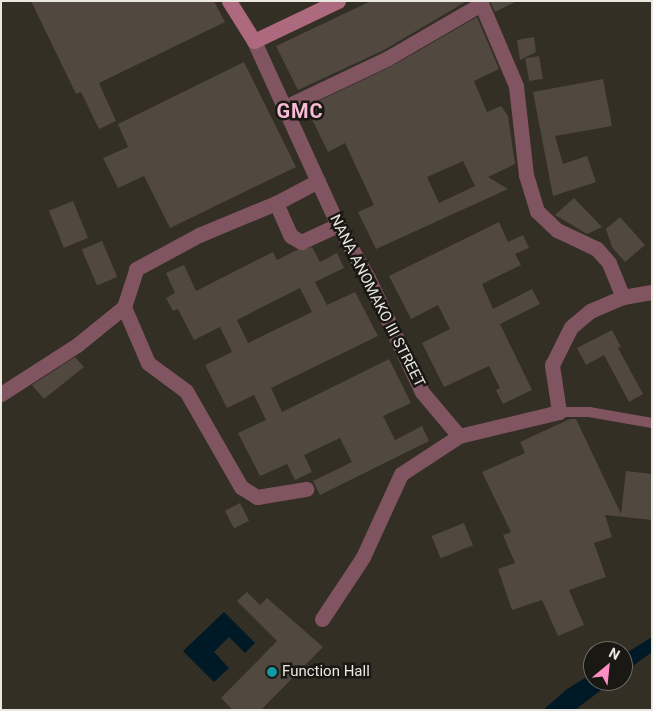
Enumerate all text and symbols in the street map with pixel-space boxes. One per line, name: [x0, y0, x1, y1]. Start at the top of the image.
district label: GMC: [276, 99, 324, 123]
street label: NANA ANOMAKO III STREET: [326, 212, 428, 390]
north arrow: [583, 641, 633, 691]
text: N: [606, 644, 623, 663]
place label: Function Hall: [282, 663, 370, 681]
marker: Function Hall: [266, 666, 278, 678]

